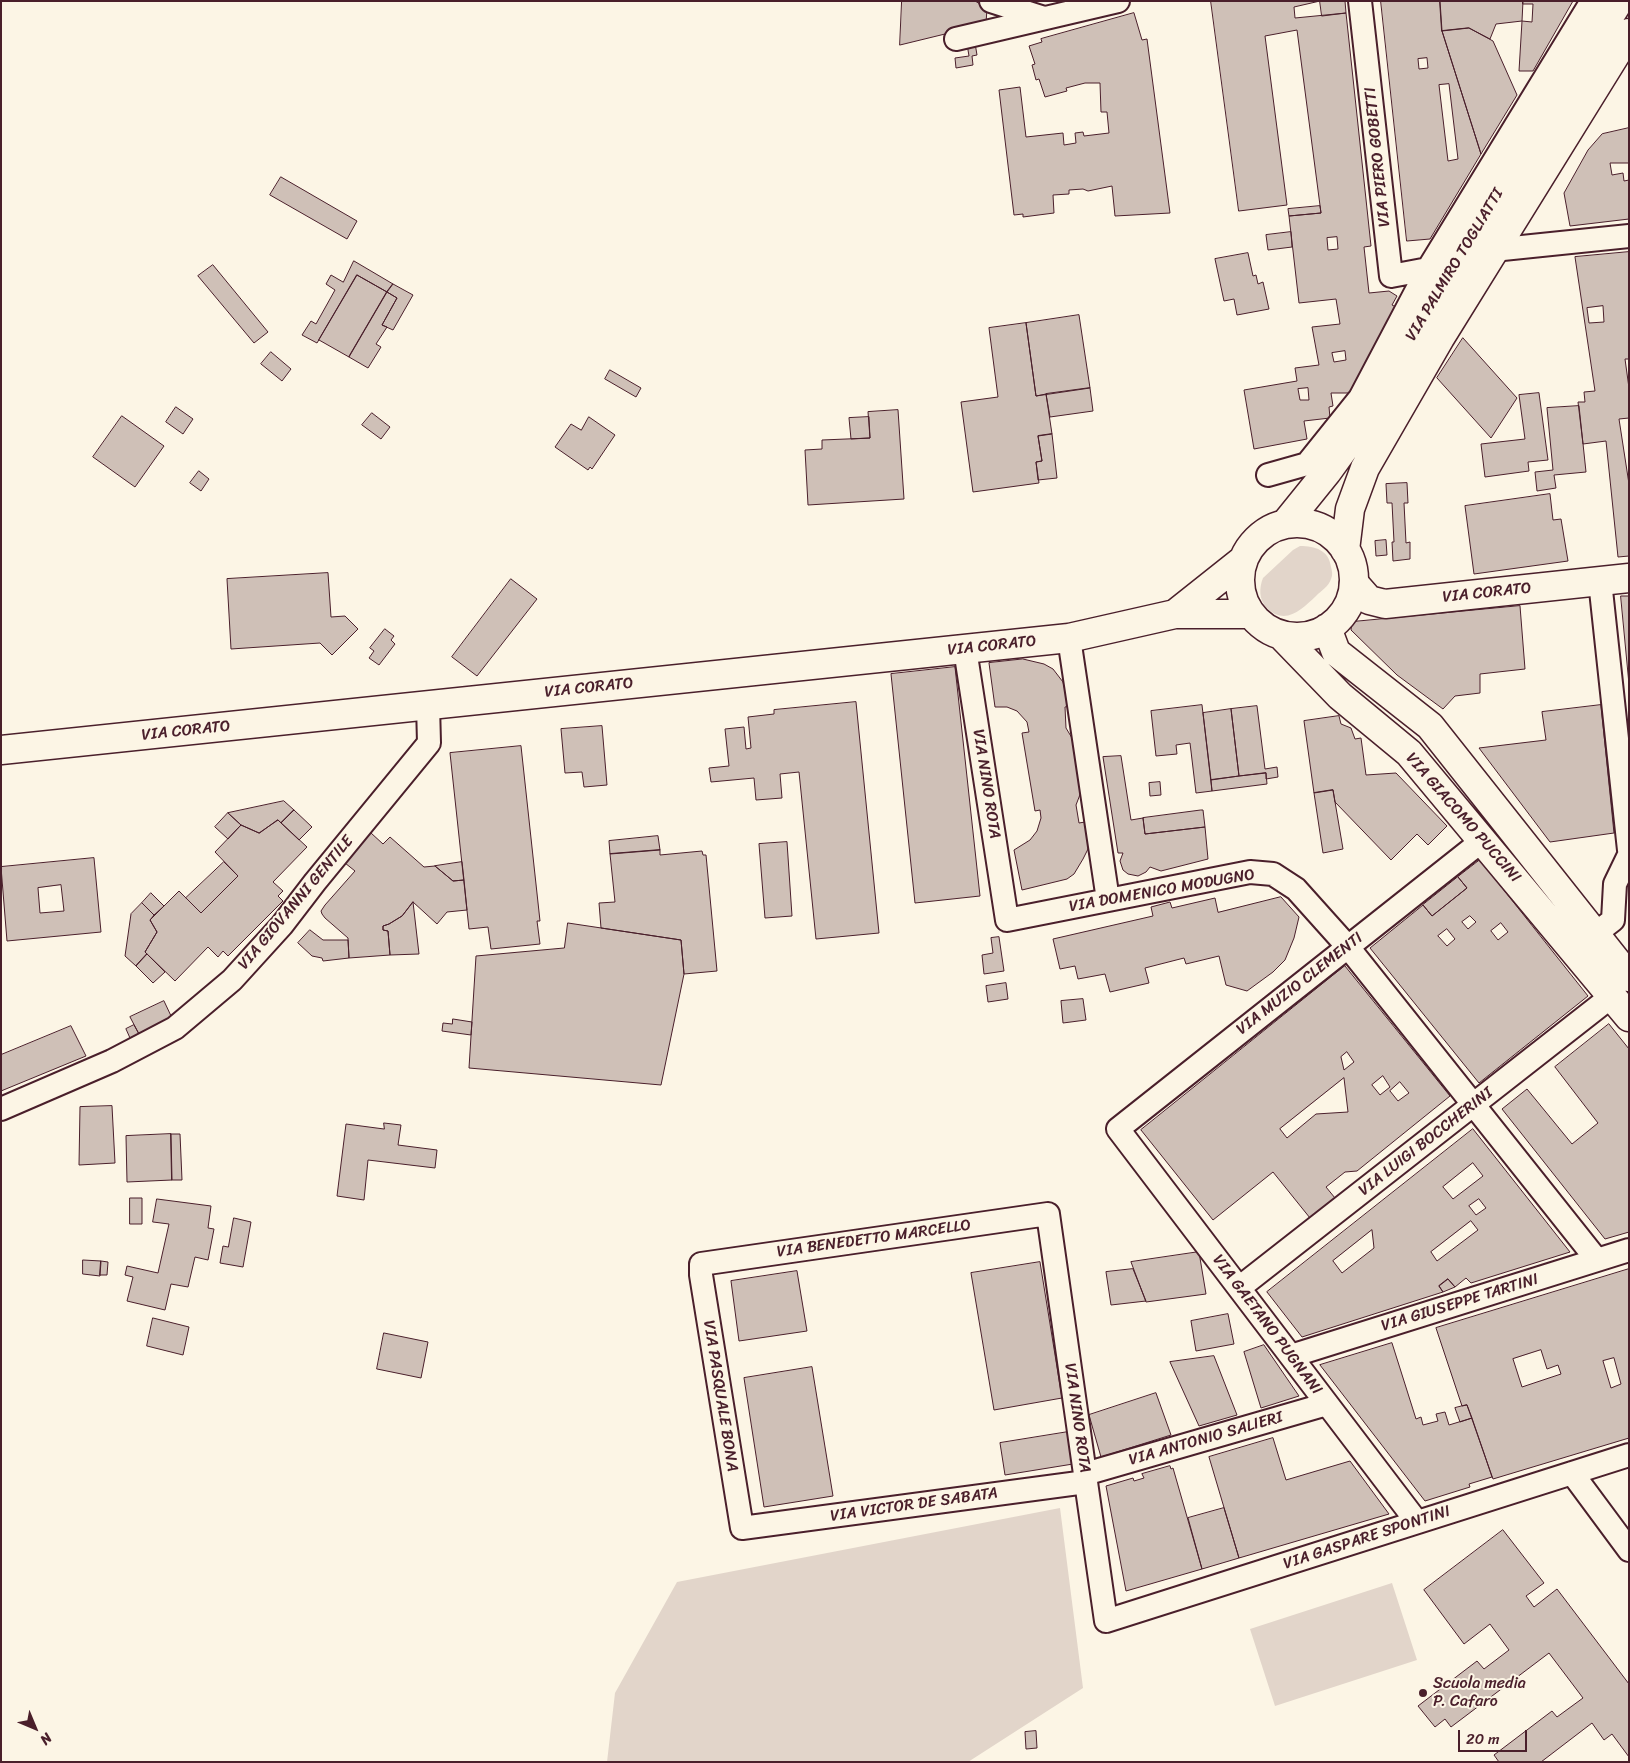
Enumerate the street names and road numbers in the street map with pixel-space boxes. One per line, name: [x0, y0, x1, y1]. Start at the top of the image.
street label: VIA PIERO GOBETTI: [1361, 86, 1395, 228]
street label: VIA PALMIRO TOGLIATTI: [1402, 185, 1508, 345]
street label: VIA CORATO: [1442, 579, 1532, 607]
street label: VIA CORATO: [947, 632, 1037, 660]
street label: VIA CORATO: [544, 674, 634, 702]
street label: VIA CORATO: [141, 717, 231, 745]
street label: VIA NINO ROTA: [968, 728, 1004, 840]
street label: VIA GIACOMO PUCCINI: [1401, 749, 1525, 887]
street label: VIA GIOVANNI GENTILE: [234, 832, 358, 974]
street label: VIA DOMENICO MODUGNO: [1068, 865, 1256, 917]
street label: VIA MUZIO CLEMENTI: [1233, 929, 1367, 1039]
street label: VIA LUIGI BOCCHERINI: [1355, 1084, 1497, 1200]
street label: VIA BENEDETTO MARCELLO: [776, 1216, 972, 1262]
street label: VIA GAETANO PUGNANI: [1208, 1251, 1326, 1399]
street label: VIA GIUSEPPE TARTINI: [1379, 1270, 1541, 1336]
street label: VIA PASQUALE BONA: [699, 1319, 741, 1473]
street label: VIA NINO ROTA: [1060, 1362, 1094, 1474]
street label: VIA ANTONIO SALIERI: [1127, 1408, 1285, 1470]
street label: VIA VICTOR DE SABATA: [829, 1484, 999, 1526]
street label: VIA GASPARE SPONTINI: [1281, 1502, 1453, 1574]

